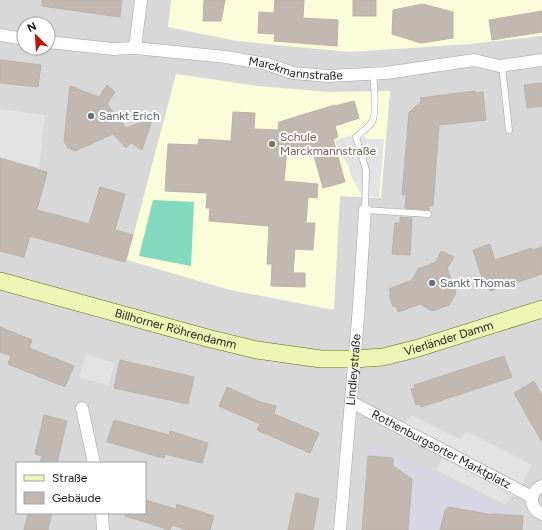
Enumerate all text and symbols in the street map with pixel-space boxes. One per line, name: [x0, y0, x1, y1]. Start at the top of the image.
north arrow: [16, 16, 56, 56]
text: N: [25, 20, 39, 35]
street label: Marckmannstraße: [248, 54, 344, 83]
place label: Sankt Erich: [99, 109, 160, 123]
marker: Sankt Erich: [86, 111, 96, 121]
place label: Schule Marckmannstraße: [280, 130, 376, 158]
marker: Schule Marckmannstraße: [267, 139, 277, 149]
place label: Sankt Thomas: [440, 276, 516, 290]
marker: Sankt Thomas: [427, 278, 437, 288]
street label: Billhorner Röhrendamm: [113, 306, 238, 352]
street label: Vierländer Damm: [402, 318, 495, 358]
street label: Lindleystraße: [344, 333, 364, 406]
street label: Rothenburgsorter Marktplatz: [369, 407, 514, 492]
legend: [16, 462, 146, 514]
text: Straße: [52, 471, 88, 485]
text: Gebäude: [52, 491, 102, 505]

